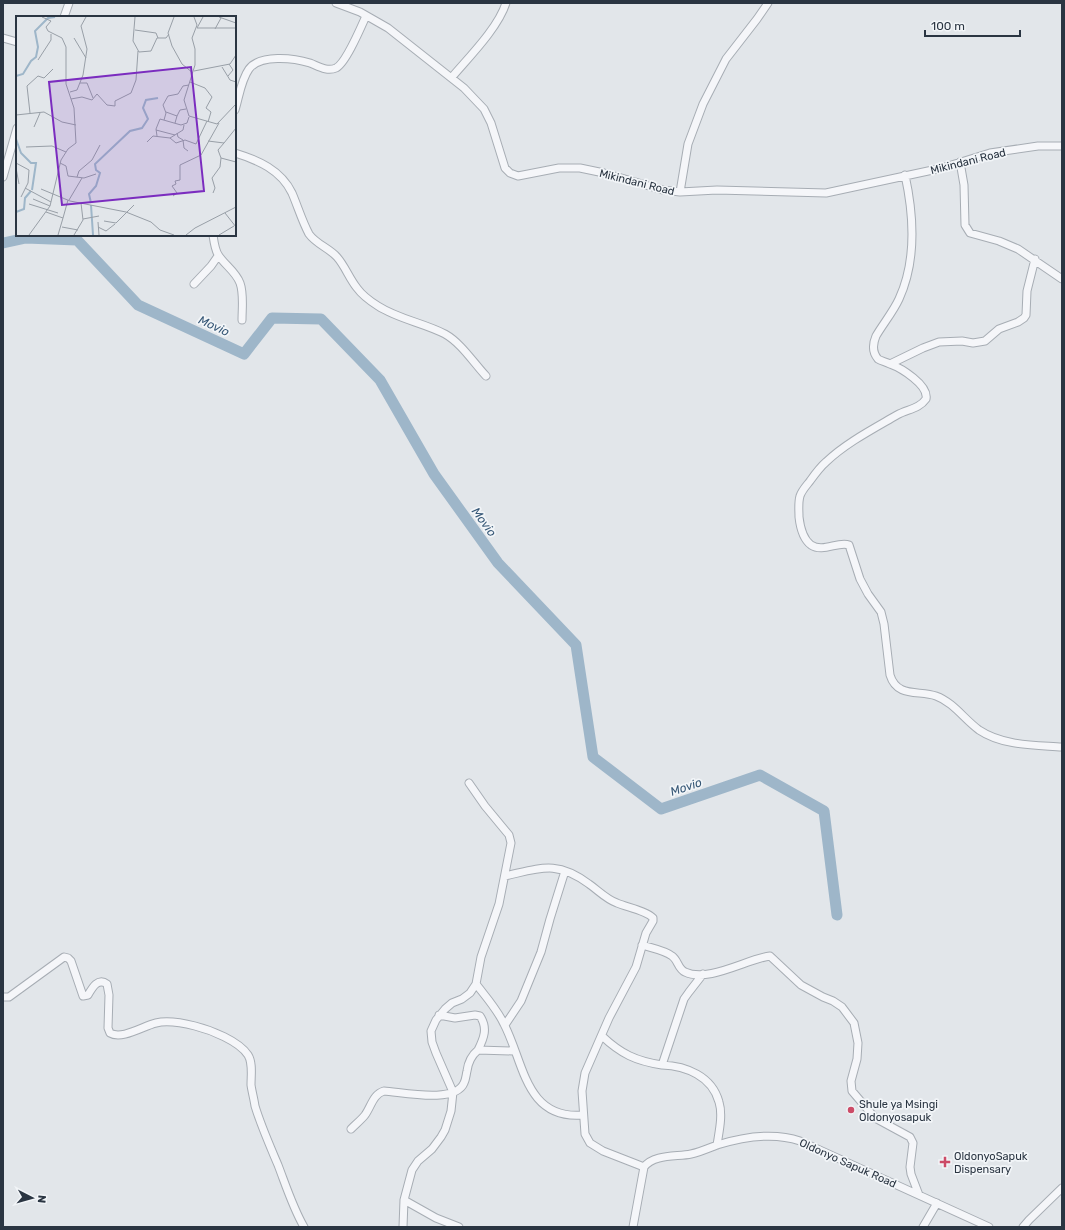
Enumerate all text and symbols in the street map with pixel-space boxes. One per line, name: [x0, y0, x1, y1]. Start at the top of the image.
scale bar: [925, 12, 1020, 38]
inset map: [16, 16, 236, 236]
text: 100 m: [931, 19, 965, 33]
street label: Mikindani Road: [929, 146, 1007, 177]
street label: Mikindani Road: [598, 167, 676, 198]
water label: Movio: [196, 313, 232, 339]
water label: Movio: [469, 505, 499, 539]
water label: Movio: [668, 775, 704, 799]
place label: Shule ya Msingi Oldonyosapuk: [859, 1098, 938, 1124]
marker: Shule ya Msingi Oldonyosapuk: [846, 1105, 856, 1115]
street label: Oldonyo Sapuk Road: [797, 1136, 898, 1191]
place label: OldonyoSapuk Dispensary: [954, 1150, 1028, 1176]
marker: OldonyoSapuk Dispensary: [939, 1156, 951, 1168]
north arrow: [12, 1178, 52, 1218]
text: N: [35, 1194, 48, 1204]

